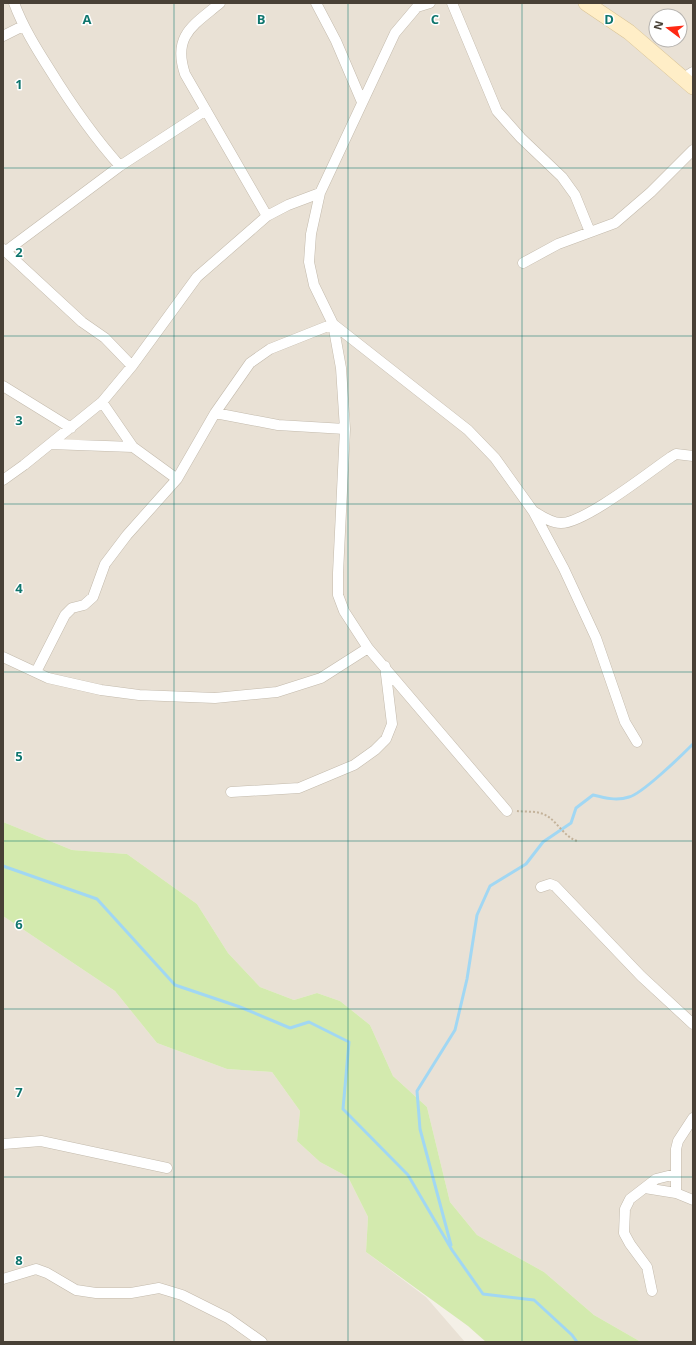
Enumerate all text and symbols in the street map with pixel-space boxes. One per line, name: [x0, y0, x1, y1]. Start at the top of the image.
north arrow: [648, 8, 688, 48]
text: A: [83, 10, 92, 28]
text: B: [257, 10, 266, 28]
text: C: [431, 10, 439, 28]
text: D: [604, 10, 614, 28]
text: N: [649, 19, 666, 31]
text: 1: [15, 75, 23, 93]
text: 2: [15, 243, 23, 261]
text: 3: [15, 411, 23, 429]
text: 4: [15, 579, 23, 597]
text: 5: [15, 747, 23, 765]
text: 6: [15, 915, 23, 933]
text: 7: [15, 1083, 23, 1101]
text: 8: [15, 1251, 23, 1269]

